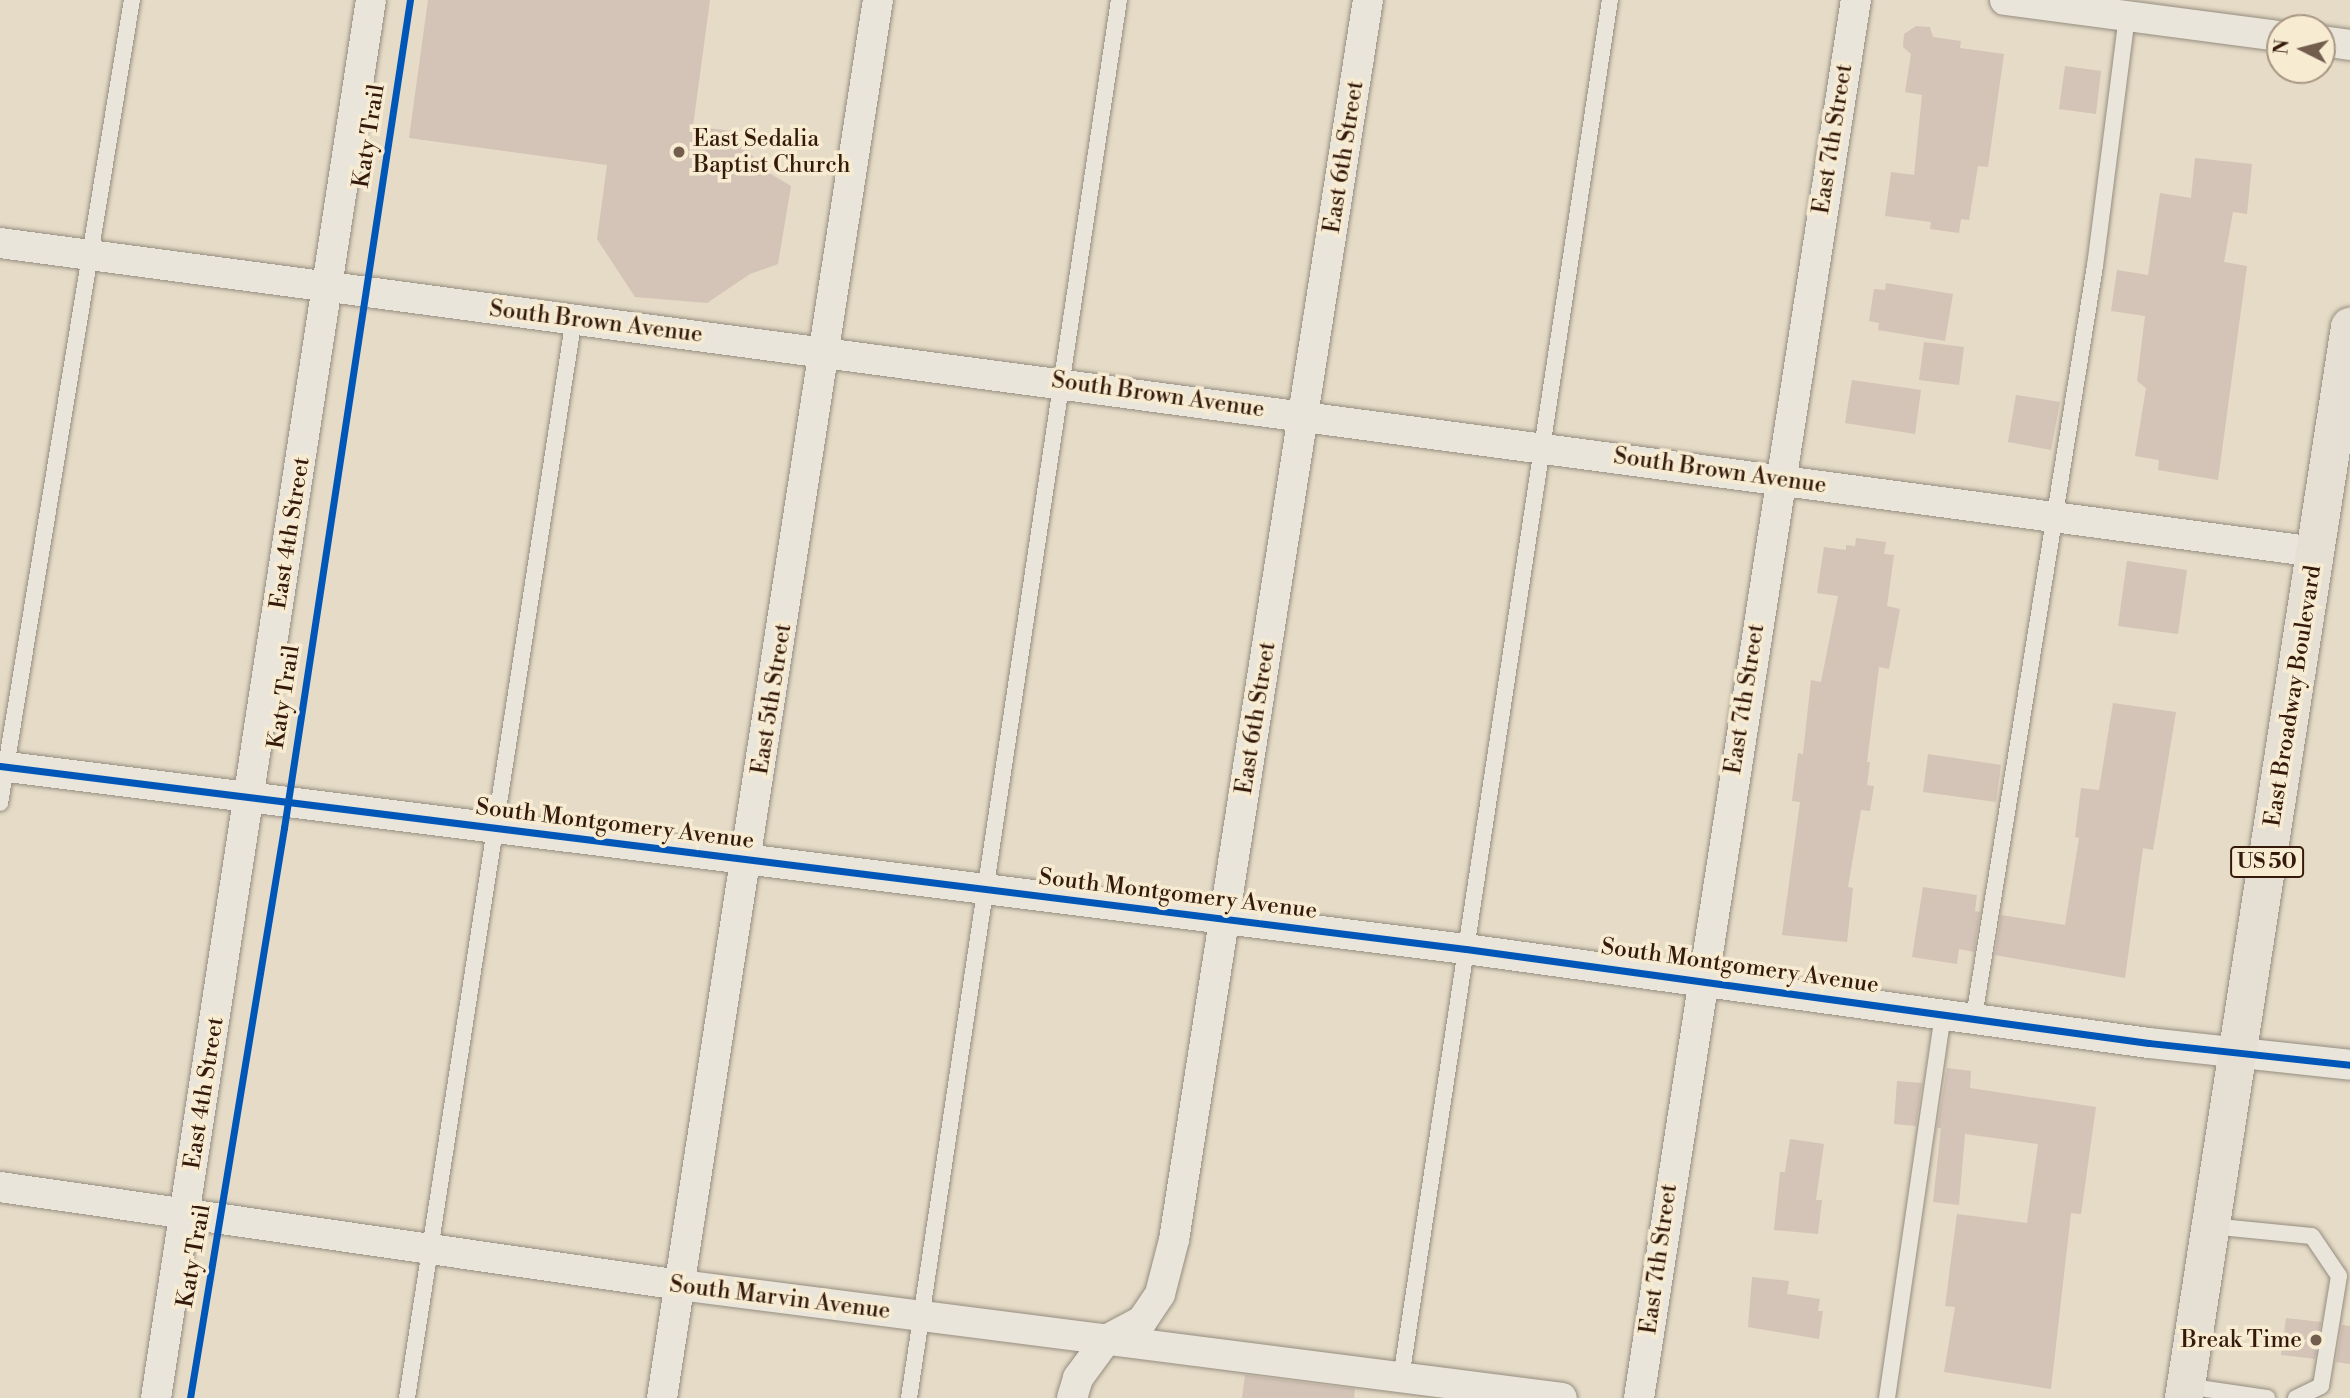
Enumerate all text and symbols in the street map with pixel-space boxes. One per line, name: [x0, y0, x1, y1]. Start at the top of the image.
north arrow: [2266, 14, 2336, 84]
text: N: [2269, 38, 2295, 56]
street label: East 7th Street: [1808, 62, 1858, 216]
street label: East 6th Street: [1318, 79, 1370, 235]
street label: Katy Trail: [347, 82, 391, 190]
place label: East Sedalia Baptist Church: [693, 125, 850, 179]
marker: East Sedalia Baptist Church: [671, 144, 687, 160]
street label: South Brown Avenue: [488, 295, 704, 349]
street label: South Brown Avenue: [1050, 366, 1266, 424]
street label: South Brown Avenue: [1612, 442, 1828, 500]
street label: East 4th Street: [264, 455, 316, 611]
street label: East Broadway Boulevard: [2259, 563, 2327, 829]
street label: East 5th Street: [746, 621, 798, 777]
street label: East 7th Street: [1720, 622, 1770, 776]
street label: East 6th Street: [1230, 640, 1282, 796]
street label: Katy Trail: [262, 643, 306, 751]
street label: South Montgomery Avenue: [474, 793, 756, 855]
road number: US 50: [2228, 844, 2306, 880]
street label: South Montgomery Avenue: [1037, 863, 1319, 925]
street label: South Montgomery Avenue: [1599, 933, 1881, 999]
street label: East 4th Street: [178, 1015, 230, 1171]
street label: East 7th Street: [1635, 1182, 1683, 1336]
street label: Katy Trail: [171, 1202, 217, 1310]
street label: South Marvin Avenue: [668, 1271, 892, 1325]
place label: Break Time: [2181, 1326, 2302, 1354]
marker: Break Time: [2308, 1332, 2324, 1348]

